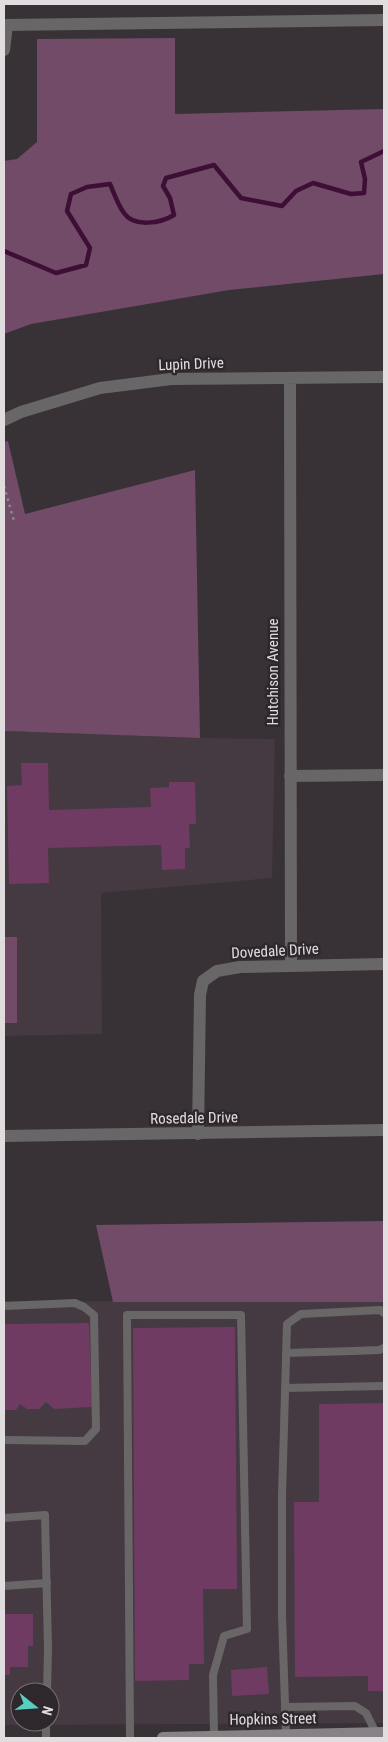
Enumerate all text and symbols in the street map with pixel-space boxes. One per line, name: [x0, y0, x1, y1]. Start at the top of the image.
street label: Lupin Drive: [158, 354, 224, 374]
street label: Hutchison Avenue: [264, 619, 282, 725]
street label: Dovedale Drive: [231, 940, 319, 962]
street label: Rosedale Drive: [150, 1108, 238, 1128]
north arrow: [10, 1682, 60, 1732]
text: N: [39, 1704, 56, 1717]
street label: Hopkins Street: [229, 1709, 317, 1729]

